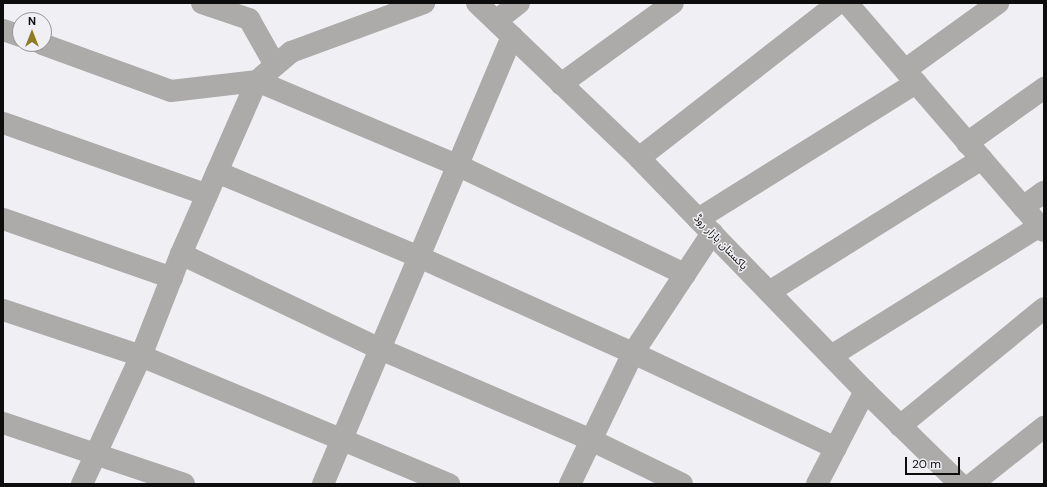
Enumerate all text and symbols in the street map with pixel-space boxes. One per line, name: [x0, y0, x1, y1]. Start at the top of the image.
north arrow: [12, 12, 52, 52]
text: N: [28, 14, 36, 28]
street label: پاکستان بازار روڈ: [691, 212, 751, 272]
scale bar: [907, 449, 962, 475]
text: 20 m: [912, 456, 941, 472]

